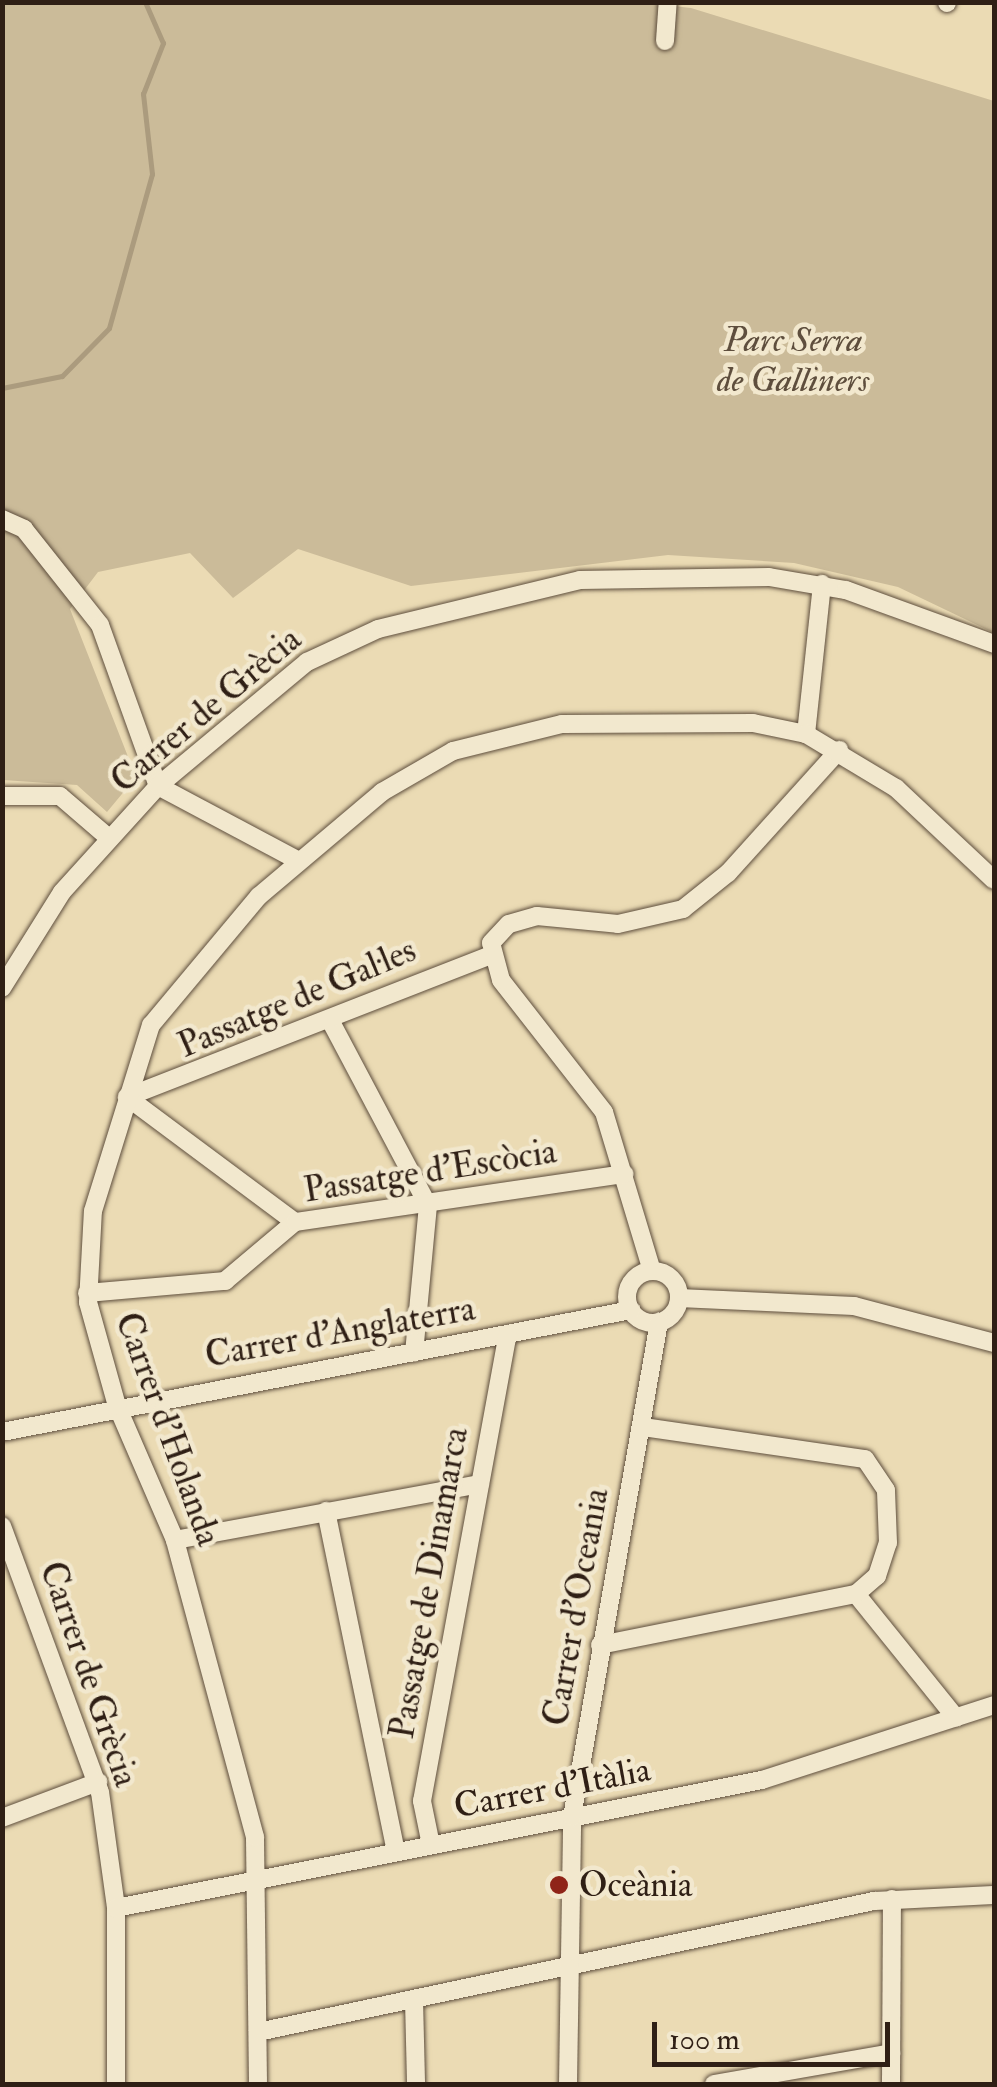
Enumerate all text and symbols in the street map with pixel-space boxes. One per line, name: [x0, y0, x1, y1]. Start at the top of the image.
park label: Parc Serra de Galliners: [717, 319, 869, 401]
street label: Carrer de Grècia: [103, 618, 309, 802]
street label: Passatge de Gal·les: [172, 929, 422, 1067]
street label: Passatge d'Escòcia: [301, 1130, 559, 1212]
street label: Carrer d'Anglaterra: [202, 1288, 478, 1376]
street label: Carrer d'Holanda: [106, 1307, 230, 1551]
street label: Passatge de Dinamarca: [381, 1424, 477, 1742]
street label: Carrer d'Oceania: [534, 1485, 618, 1729]
street label: Carrer de Grècia: [31, 1556, 147, 1792]
street label: Carrer d'Itàlia: [450, 1748, 654, 1828]
place label: Oceània: [579, 1864, 692, 1906]
marker: Oceània: [548, 1874, 570, 1896]
scale bar: [657, 2002, 894, 2064]
text: 100 m: [669, 2021, 740, 2058]

